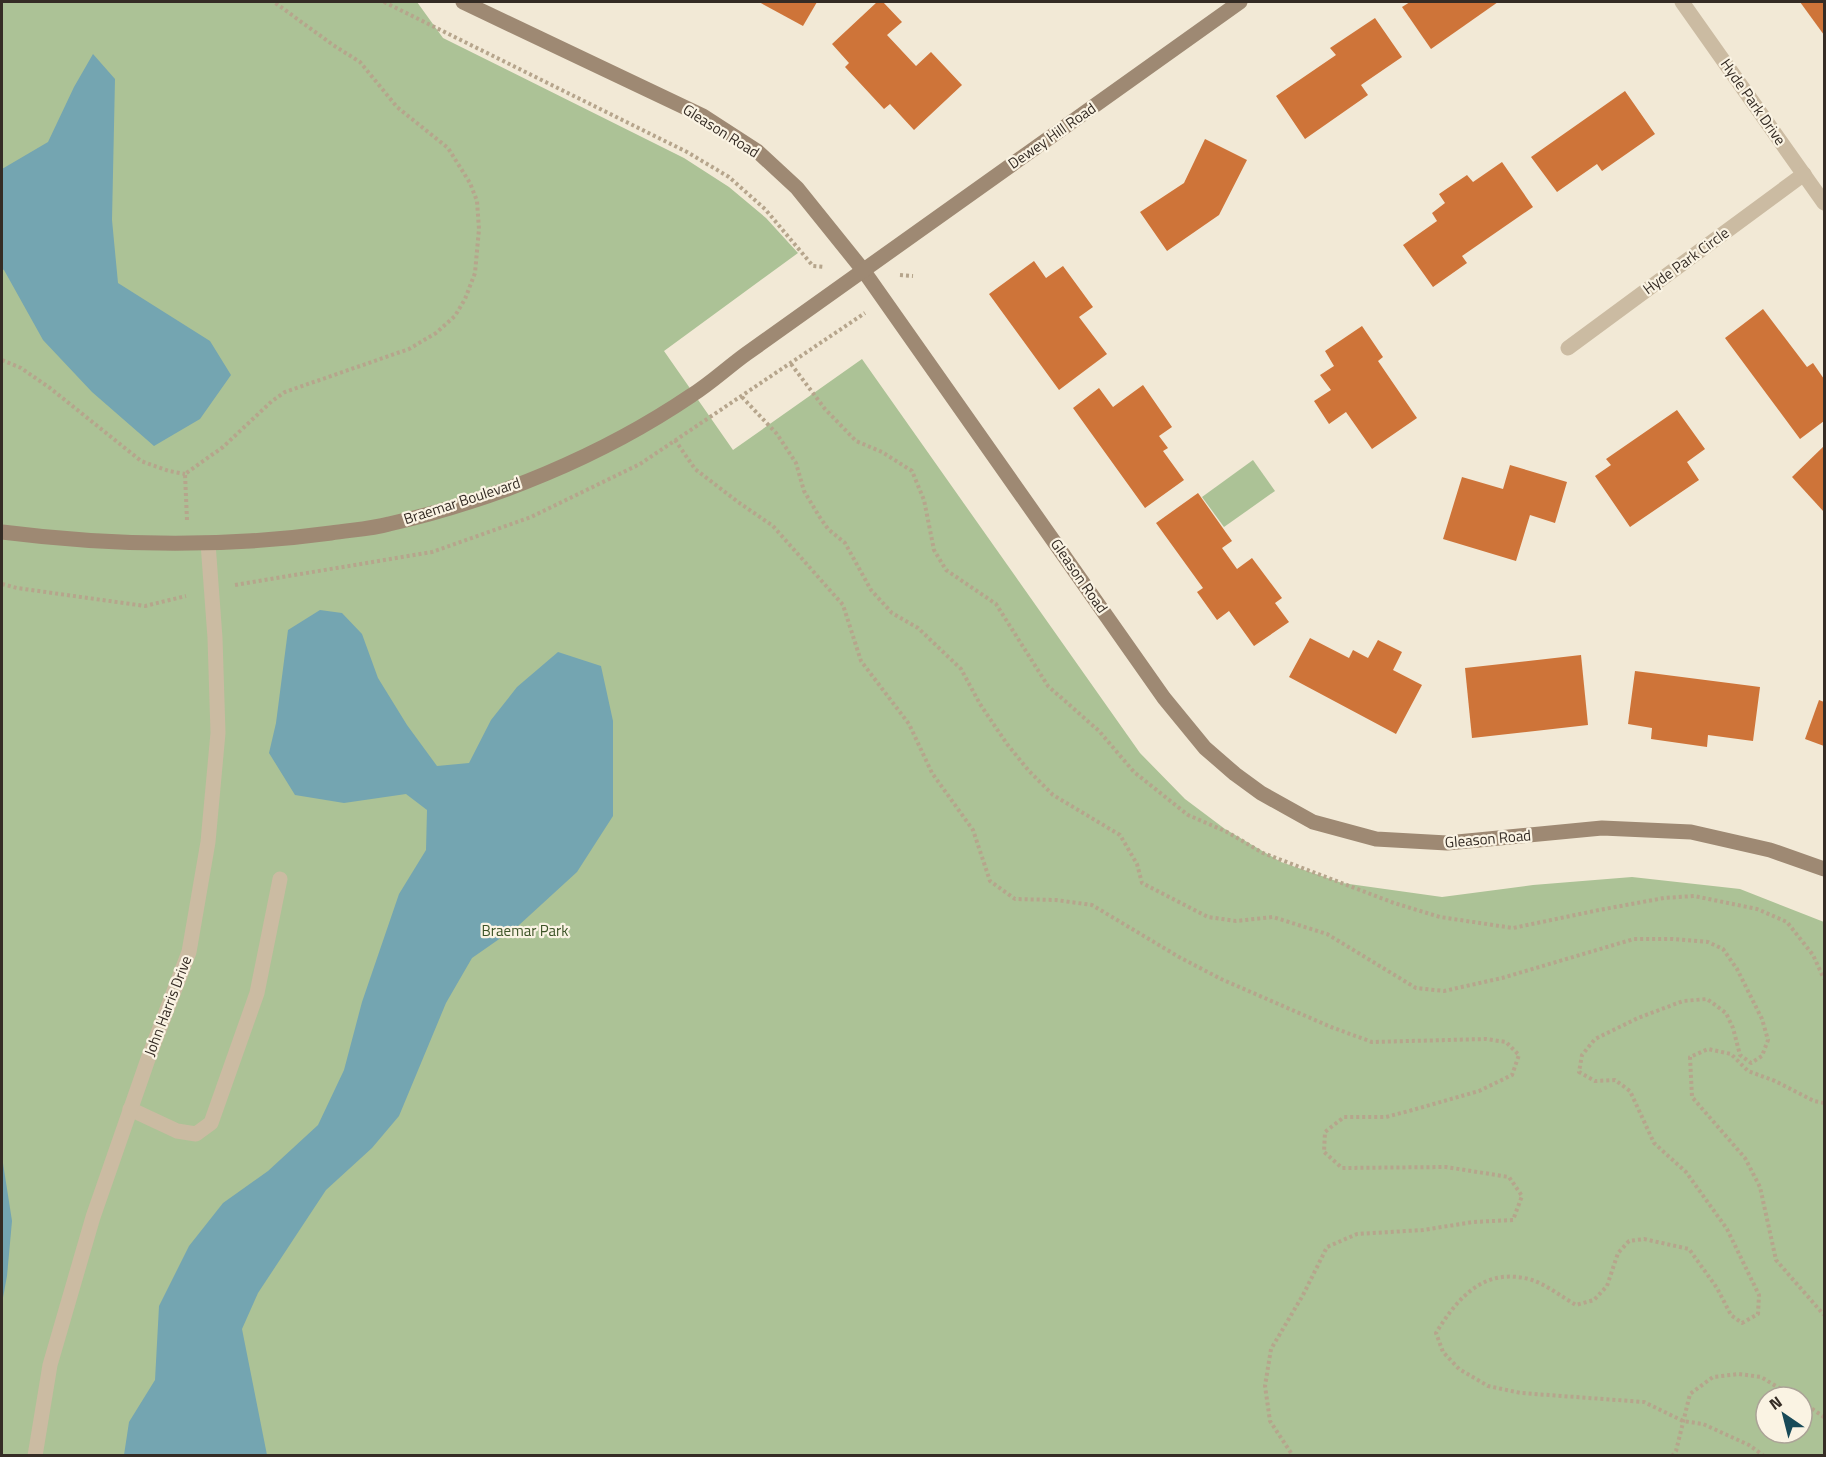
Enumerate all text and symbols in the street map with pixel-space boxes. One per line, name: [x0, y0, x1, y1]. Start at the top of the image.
street label: Hyde Park Drive: [1715, 54, 1792, 150]
street label: Dewey Hill Road: [1003, 97, 1100, 174]
street label: Gleason Road: [678, 98, 764, 163]
street label: Hyde Park Circle: [1638, 221, 1734, 300]
street label: Braemar Boulevard: [400, 471, 523, 530]
street label: Gleason Road: [1045, 534, 1114, 618]
street label: Gleason Road: [1444, 823, 1532, 854]
park label: Braemar Park: [482, 919, 568, 942]
street label: John Harris Drive: [138, 952, 197, 1059]
north arrow: [1754, 1385, 1814, 1445]
text: N: [1764, 1390, 1787, 1416]

